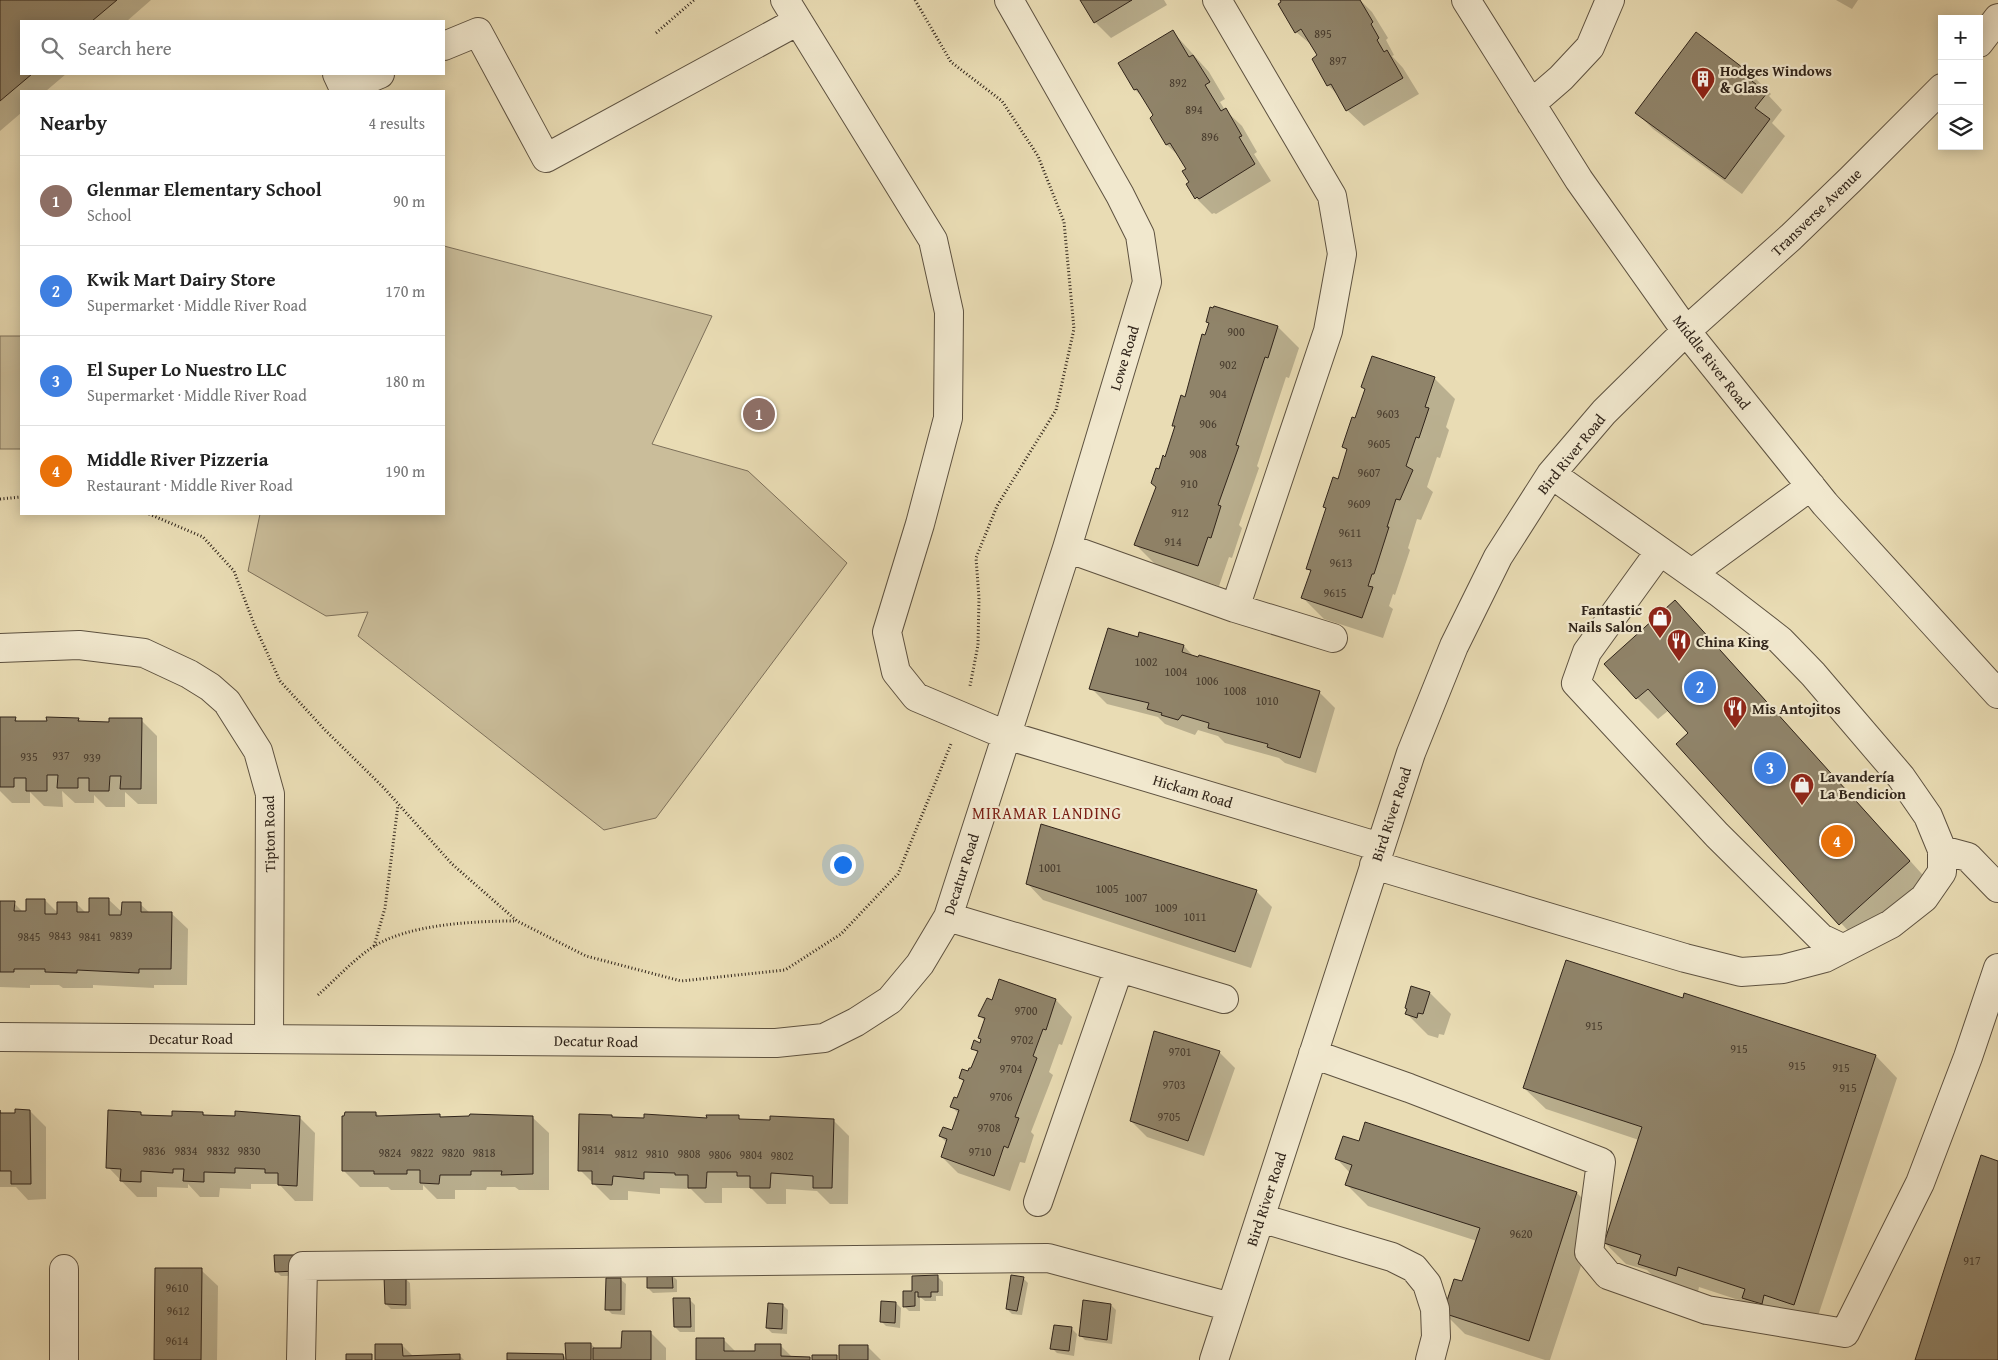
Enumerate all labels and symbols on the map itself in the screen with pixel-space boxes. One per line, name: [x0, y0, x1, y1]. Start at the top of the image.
house number: 895: [1314, 25, 1332, 42]
house number: 897: [1329, 52, 1347, 69]
place label: Hodges Windows & Glass: [1720, 60, 1832, 98]
building icon: Hodges Windows & Glass: [1690, 66, 1716, 100]
house number: 892: [1169, 74, 1187, 91]
house number: 894: [1185, 101, 1203, 118]
house number: 896: [1201, 128, 1219, 145]
street label: Transverse Avenue: [1766, 163, 1866, 261]
street label: Middle River Road: [1668, 310, 1756, 414]
street label: Lowe Road: [1104, 323, 1144, 393]
house number: 900: [1227, 323, 1245, 340]
house number: 902: [1219, 356, 1237, 373]
house number: 904: [1209, 385, 1227, 402]
pin: 1: [743, 395, 775, 433]
house number: 9603: [1376, 405, 1400, 422]
street label: Bird River Road: [1532, 409, 1610, 499]
house number: 906: [1199, 415, 1217, 432]
house number: 9605: [1367, 435, 1391, 452]
house number: 908: [1189, 445, 1207, 462]
house number: 9607: [1357, 464, 1381, 481]
house number: 910: [1180, 475, 1198, 492]
house number: 9609: [1347, 495, 1371, 512]
house number: 912: [1171, 504, 1189, 521]
house number: 9611: [1338, 524, 1362, 541]
house number: 914: [1164, 533, 1182, 550]
house number: 9613: [1329, 554, 1353, 571]
house number: 9615: [1323, 584, 1347, 601]
place label: Fantastic Nails Salon: [1568, 599, 1642, 637]
shop icon: Fantastic Nails Salon: [1647, 605, 1673, 639]
restaurant icon: China King: [1666, 628, 1692, 662]
place label: China King: [1696, 631, 1769, 652]
house number: 1002: [1134, 653, 1158, 670]
house number: 1004: [1164, 663, 1188, 680]
pin: 2: [1684, 668, 1716, 706]
house number: 1006: [1195, 672, 1219, 689]
house number: 1008: [1223, 682, 1247, 699]
house number: 1010: [1255, 692, 1279, 709]
restaurant icon: Mis Antojitos: [1722, 695, 1748, 729]
place label: Mis Antojitos: [1752, 698, 1841, 719]
house number: 937: [52, 747, 70, 764]
house number: 935: [20, 748, 38, 765]
house number: 939: [83, 749, 101, 766]
pin: 3: [1754, 749, 1786, 787]
street label: Bird River Road: [1366, 764, 1416, 864]
place label: Lavandería La Bendicion: [1820, 766, 1906, 804]
street label: Hickam Road: [1151, 769, 1235, 813]
shop icon: Lavandería La Bendicion: [1789, 772, 1815, 806]
street label: Tipton Road: [258, 795, 280, 873]
district label: MIRAMAR LANDING: [972, 801, 1122, 825]
pin: 4: [1821, 822, 1853, 860]
street label: Decatur Road: [938, 831, 984, 917]
your location: [830, 852, 856, 878]
house number: 1001: [1038, 859, 1062, 876]
house number: 1005: [1095, 880, 1119, 897]
house number: 1007: [1124, 889, 1148, 906]
house number: 1009: [1154, 899, 1178, 916]
house number: 1011: [1183, 908, 1207, 925]
house number: 9843: [48, 927, 72, 944]
house number: 9839: [109, 927, 133, 944]
house number: 9845: [17, 928, 41, 945]
house number: 9841: [78, 928, 102, 945]
house number: 9700: [1014, 1002, 1038, 1019]
house number: 915: [1585, 1017, 1603, 1034]
street label: Decatur Road: [149, 1028, 233, 1049]
street label: Decatur Road: [554, 1030, 638, 1052]
house number: 9702: [1010, 1031, 1034, 1048]
house number: 915: [1730, 1040, 1748, 1057]
house number: 9701: [1168, 1043, 1192, 1060]
house number: 915: [1788, 1057, 1806, 1074]
house number: 915: [1832, 1059, 1850, 1076]
house number: 9704: [999, 1060, 1023, 1077]
house number: 9703: [1162, 1076, 1186, 1093]
house number: 915: [1839, 1079, 1857, 1096]
house number: 9706: [989, 1088, 1013, 1105]
house number: 9705: [1157, 1108, 1181, 1125]
house number: 9708: [977, 1119, 1001, 1136]
house number: 9814: [581, 1141, 605, 1158]
house number: 9836: [142, 1142, 166, 1159]
house number: 9834: [174, 1142, 198, 1159]
house number: 9832: [206, 1142, 230, 1159]
house number: 9830: [237, 1142, 261, 1159]
house number: 9710: [968, 1143, 992, 1160]
house number: 9824: [378, 1144, 402, 1161]
house number: 9822: [410, 1144, 434, 1161]
house number: 9820: [441, 1144, 465, 1161]
house number: 9818: [472, 1144, 496, 1161]
house number: 9812: [614, 1145, 638, 1162]
house number: 9810: [645, 1145, 669, 1162]
house number: 9808: [677, 1145, 701, 1162]
house number: 9806: [708, 1146, 732, 1163]
house number: 9804: [739, 1146, 763, 1163]
house number: 9802: [770, 1147, 794, 1164]
street label: Bird River Road: [1241, 1149, 1291, 1249]
house number: 9620: [1509, 1225, 1533, 1242]
house number: 917: [1963, 1252, 1981, 1269]
house number: 9610: [165, 1279, 189, 1296]
house number: 9612: [166, 1302, 190, 1319]
house number: 9614: [165, 1332, 189, 1349]

